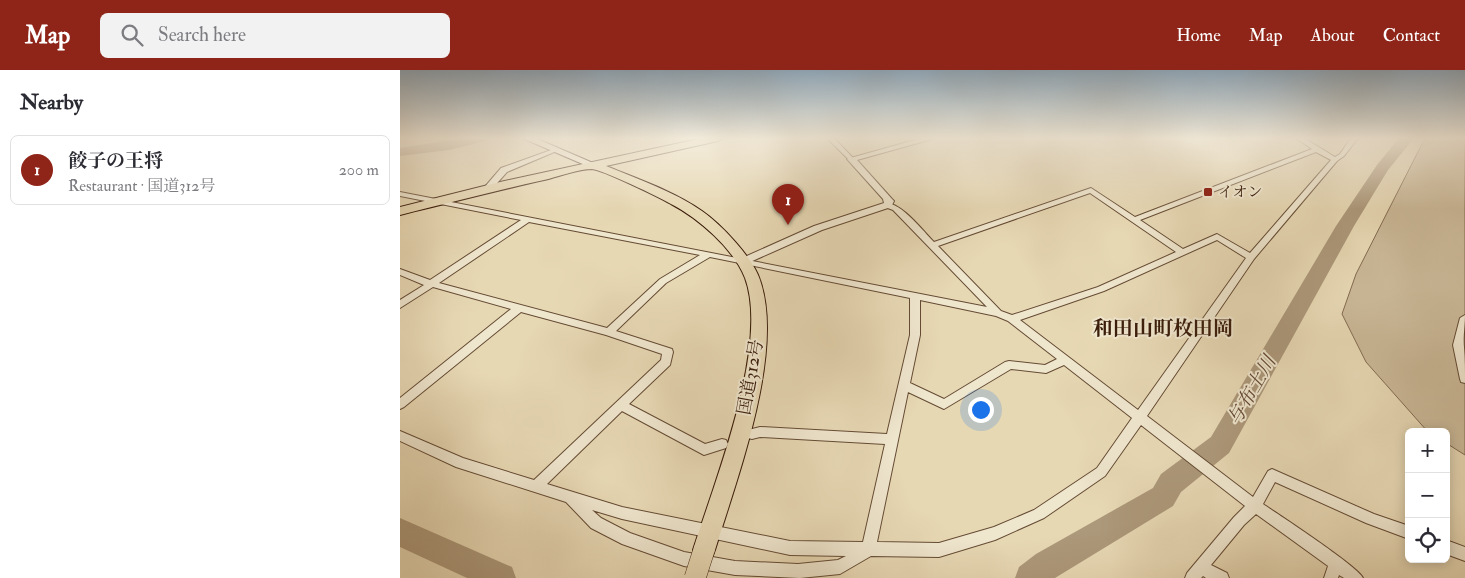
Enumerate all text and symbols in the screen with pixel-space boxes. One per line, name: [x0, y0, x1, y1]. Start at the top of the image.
search box: [100, 13, 450, 58]
text: Map: [25, 20, 70, 51]
icon: search: [118, 21, 146, 49]
text: Search here: [158, 23, 246, 47]
text: Home: [1176, 24, 1221, 47]
text: Map: [1249, 24, 1283, 47]
text: About: [1311, 24, 1355, 47]
text: Contact: [1383, 24, 1440, 47]
text: Nearby: [20, 89, 83, 116]
text: 餃子の王将: [68, 149, 163, 173]
text: 1: [34, 160, 40, 180]
text: 200 m: [339, 160, 379, 180]
text: Restaurant · 国道312号: [68, 176, 215, 196]
place label: イオン: [1218, 183, 1263, 202]
pin: 1: [772, 184, 804, 225]
marker: イオン: [1202, 186, 1214, 198]
district label: 和田山町枚田岡: [1093, 316, 1233, 341]
street label: 国道312号: [733, 337, 768, 417]
water label: 与布土川: [1222, 350, 1282, 429]
your location: [968, 397, 994, 423]
map controls: [1405, 428, 1450, 563]
button: +: [1405, 428, 1450, 473]
button: −: [1405, 473, 1450, 518]
button: locate: [1405, 518, 1450, 563]

